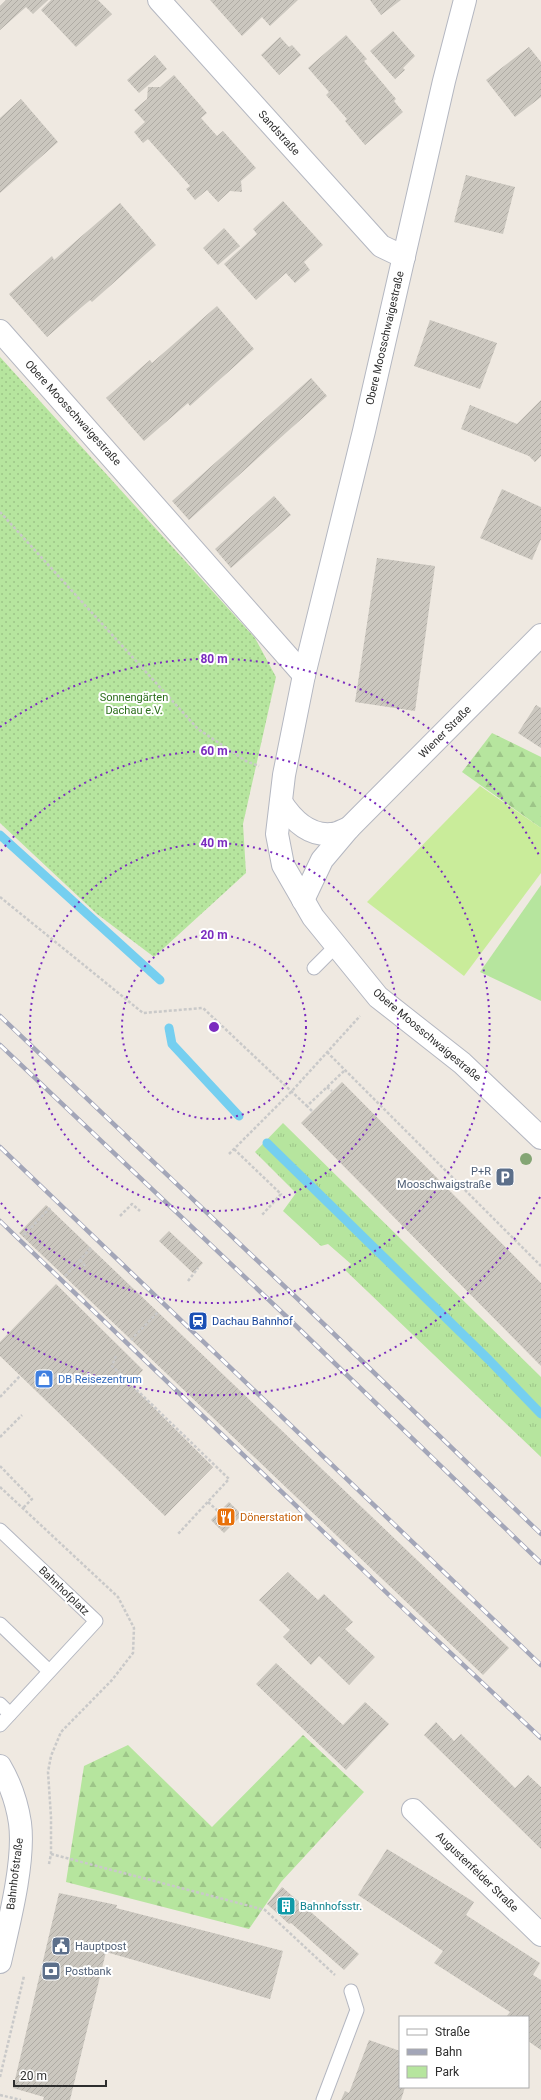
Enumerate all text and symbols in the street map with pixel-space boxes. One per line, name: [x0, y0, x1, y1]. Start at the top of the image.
street label: Sandstraße: [255, 108, 303, 158]
street label: Obere Moosschwaigestraße: [363, 270, 407, 406]
street label: Obere Moosschwaigestraße: [22, 358, 124, 468]
text: 80 m: [200, 652, 228, 666]
park label: Sonnengärten Dachau e.V.: [100, 691, 168, 717]
street label: Wiener Straße: [416, 703, 474, 761]
text: 60 m: [200, 744, 228, 758]
text: 40 m: [200, 836, 228, 850]
text: 20 m: [200, 928, 228, 942]
street label: Obere Moosschwaigestraße: [370, 986, 484, 1084]
centre of rings: [207, 1020, 221, 1034]
place label: P+R Mooschwaigstraße: [397, 1165, 491, 1191]
parking icon: P+R Mooschwaigstraße: [494, 1166, 516, 1188]
station icon: Dachau Bahnhof: [187, 1310, 209, 1332]
place label: Dachau Bahnhof: [212, 1315, 293, 1328]
shop icon: DB Reisezentrum: [33, 1368, 55, 1390]
place label: DB Reisezentrum: [58, 1373, 142, 1386]
restaurant icon: Dönerstation: [215, 1506, 237, 1528]
place label: Dönerstation: [240, 1511, 303, 1524]
street label: Bahnhofplatz: [36, 1564, 92, 1619]
street label: Augustenfelder Straße: [433, 1829, 521, 1915]
street label: Bahnhofstraße: [4, 1837, 26, 1911]
building icon: Bahnhofsstr.: [275, 1895, 297, 1917]
place label: Bahnhofsstr.: [300, 1900, 362, 1913]
public building icon: Hauptpost: [50, 1935, 72, 1957]
place label: Hauptpost: [75, 1940, 127, 1953]
bank icon: Postbank: [40, 1960, 62, 1982]
place label: Postbank: [65, 1965, 112, 1978]
legend: [399, 2016, 529, 2088]
text: Straße: [435, 2025, 470, 2039]
text: Bahn: [435, 2045, 462, 2059]
scale bar: [14, 2062, 106, 2088]
text: Park: [435, 2065, 460, 2079]
text: 20 m: [20, 2069, 47, 2083]

